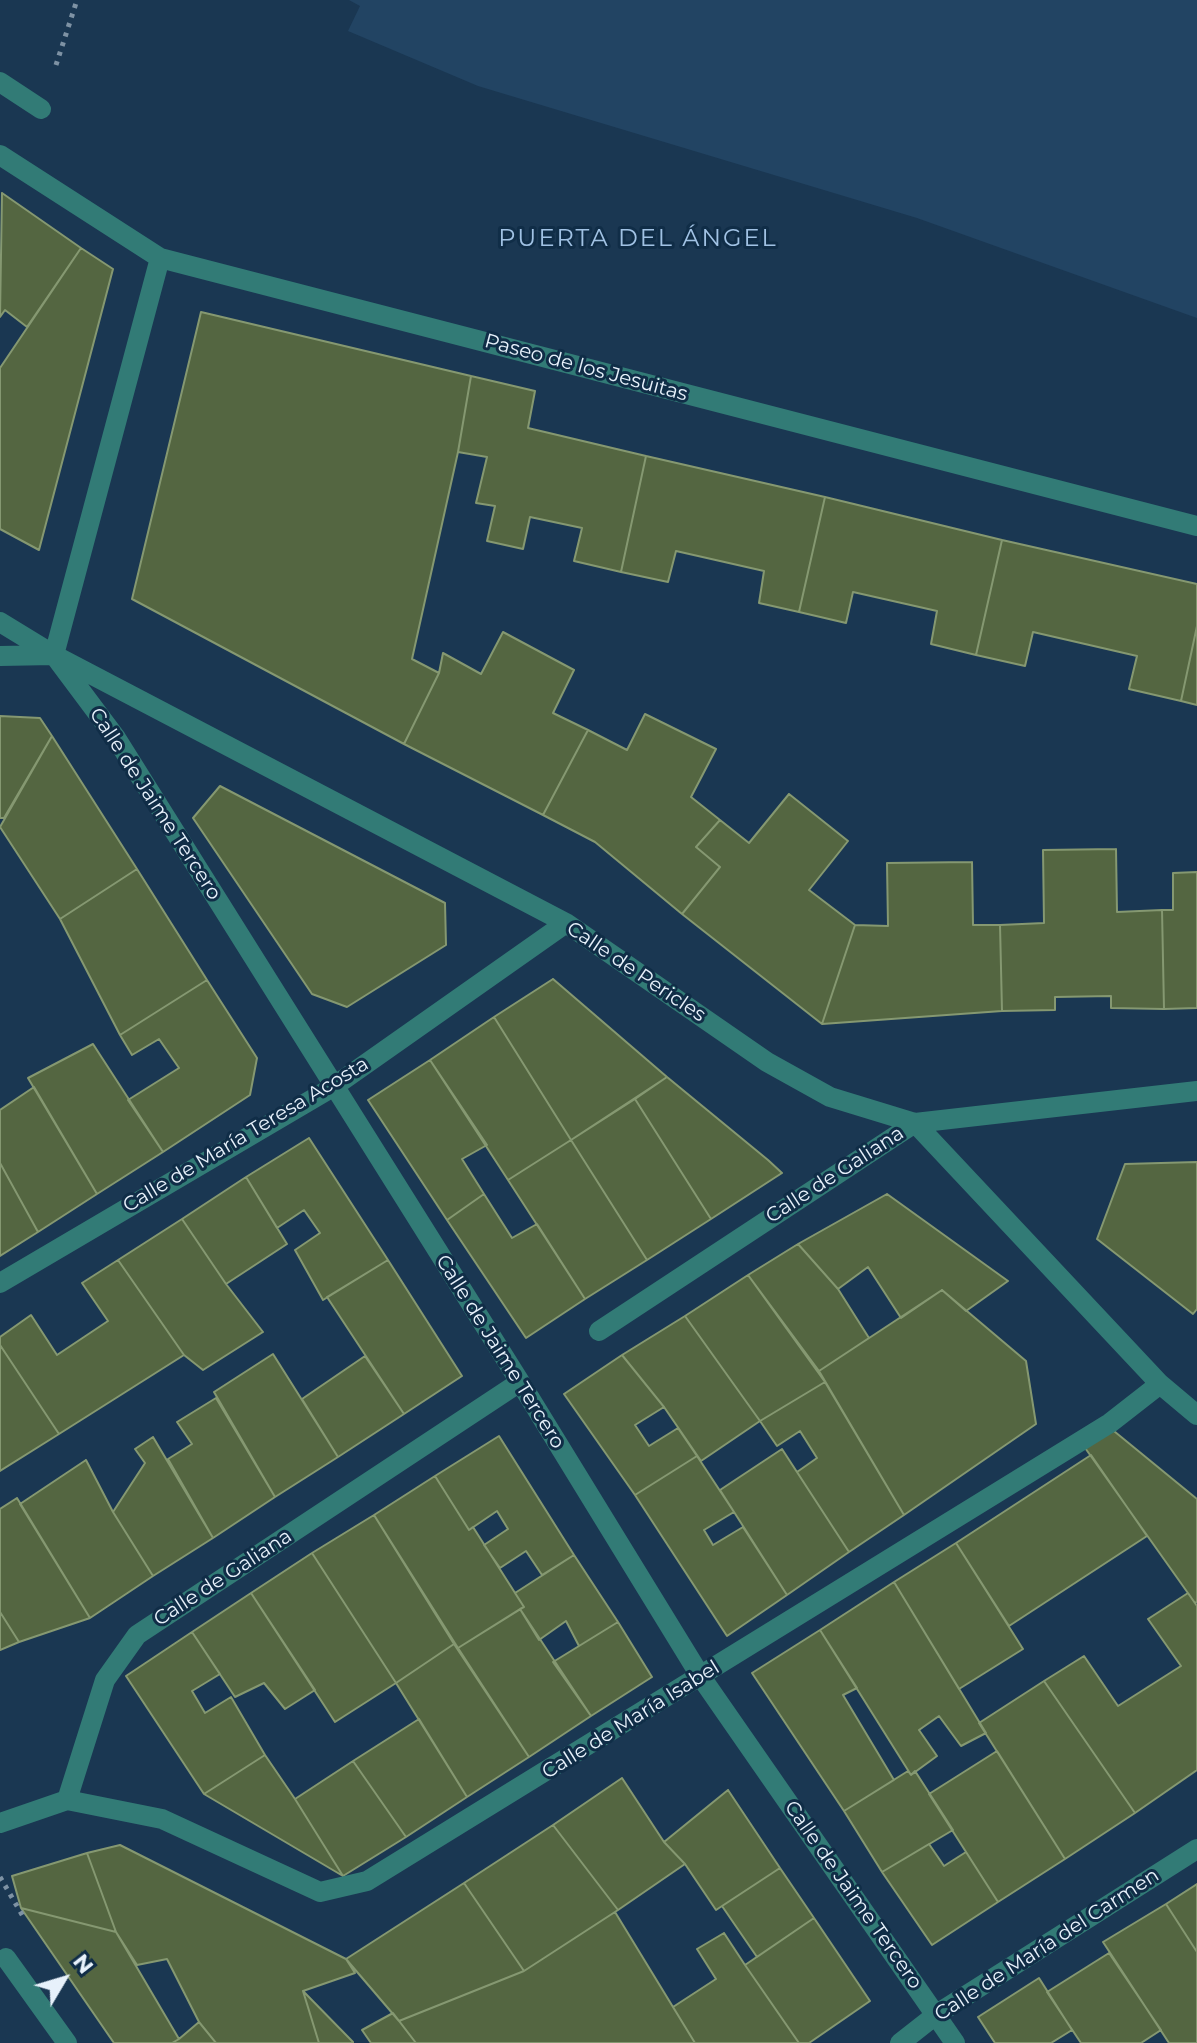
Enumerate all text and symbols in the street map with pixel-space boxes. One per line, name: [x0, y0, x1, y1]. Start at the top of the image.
district label: PUERTA DEL ÁNGEL: [498, 225, 778, 253]
street label: Paseo de los Jesuitas: [482, 329, 690, 407]
street label: Calle de Jaime Tercero: [84, 703, 226, 905]
street label: Calle de Pericles: [562, 917, 710, 1027]
street label: Calle de María Teresa Acosta: [119, 1052, 373, 1218]
street label: Calle de Galiana: [761, 1121, 909, 1229]
street label: Calle de Jaime Tercero: [430, 1251, 570, 1453]
street label: Calle de Galiana: [149, 1524, 297, 1632]
street label: Calle de María Isabel: [538, 1656, 724, 1784]
street label: Calle de Jaime Tercero: [779, 1796, 927, 1994]
street label: Calle de María del Carmen: [930, 1863, 1164, 2027]
north arrow: [24, 1939, 104, 2019]
text: N: [67, 1949, 99, 1979]

